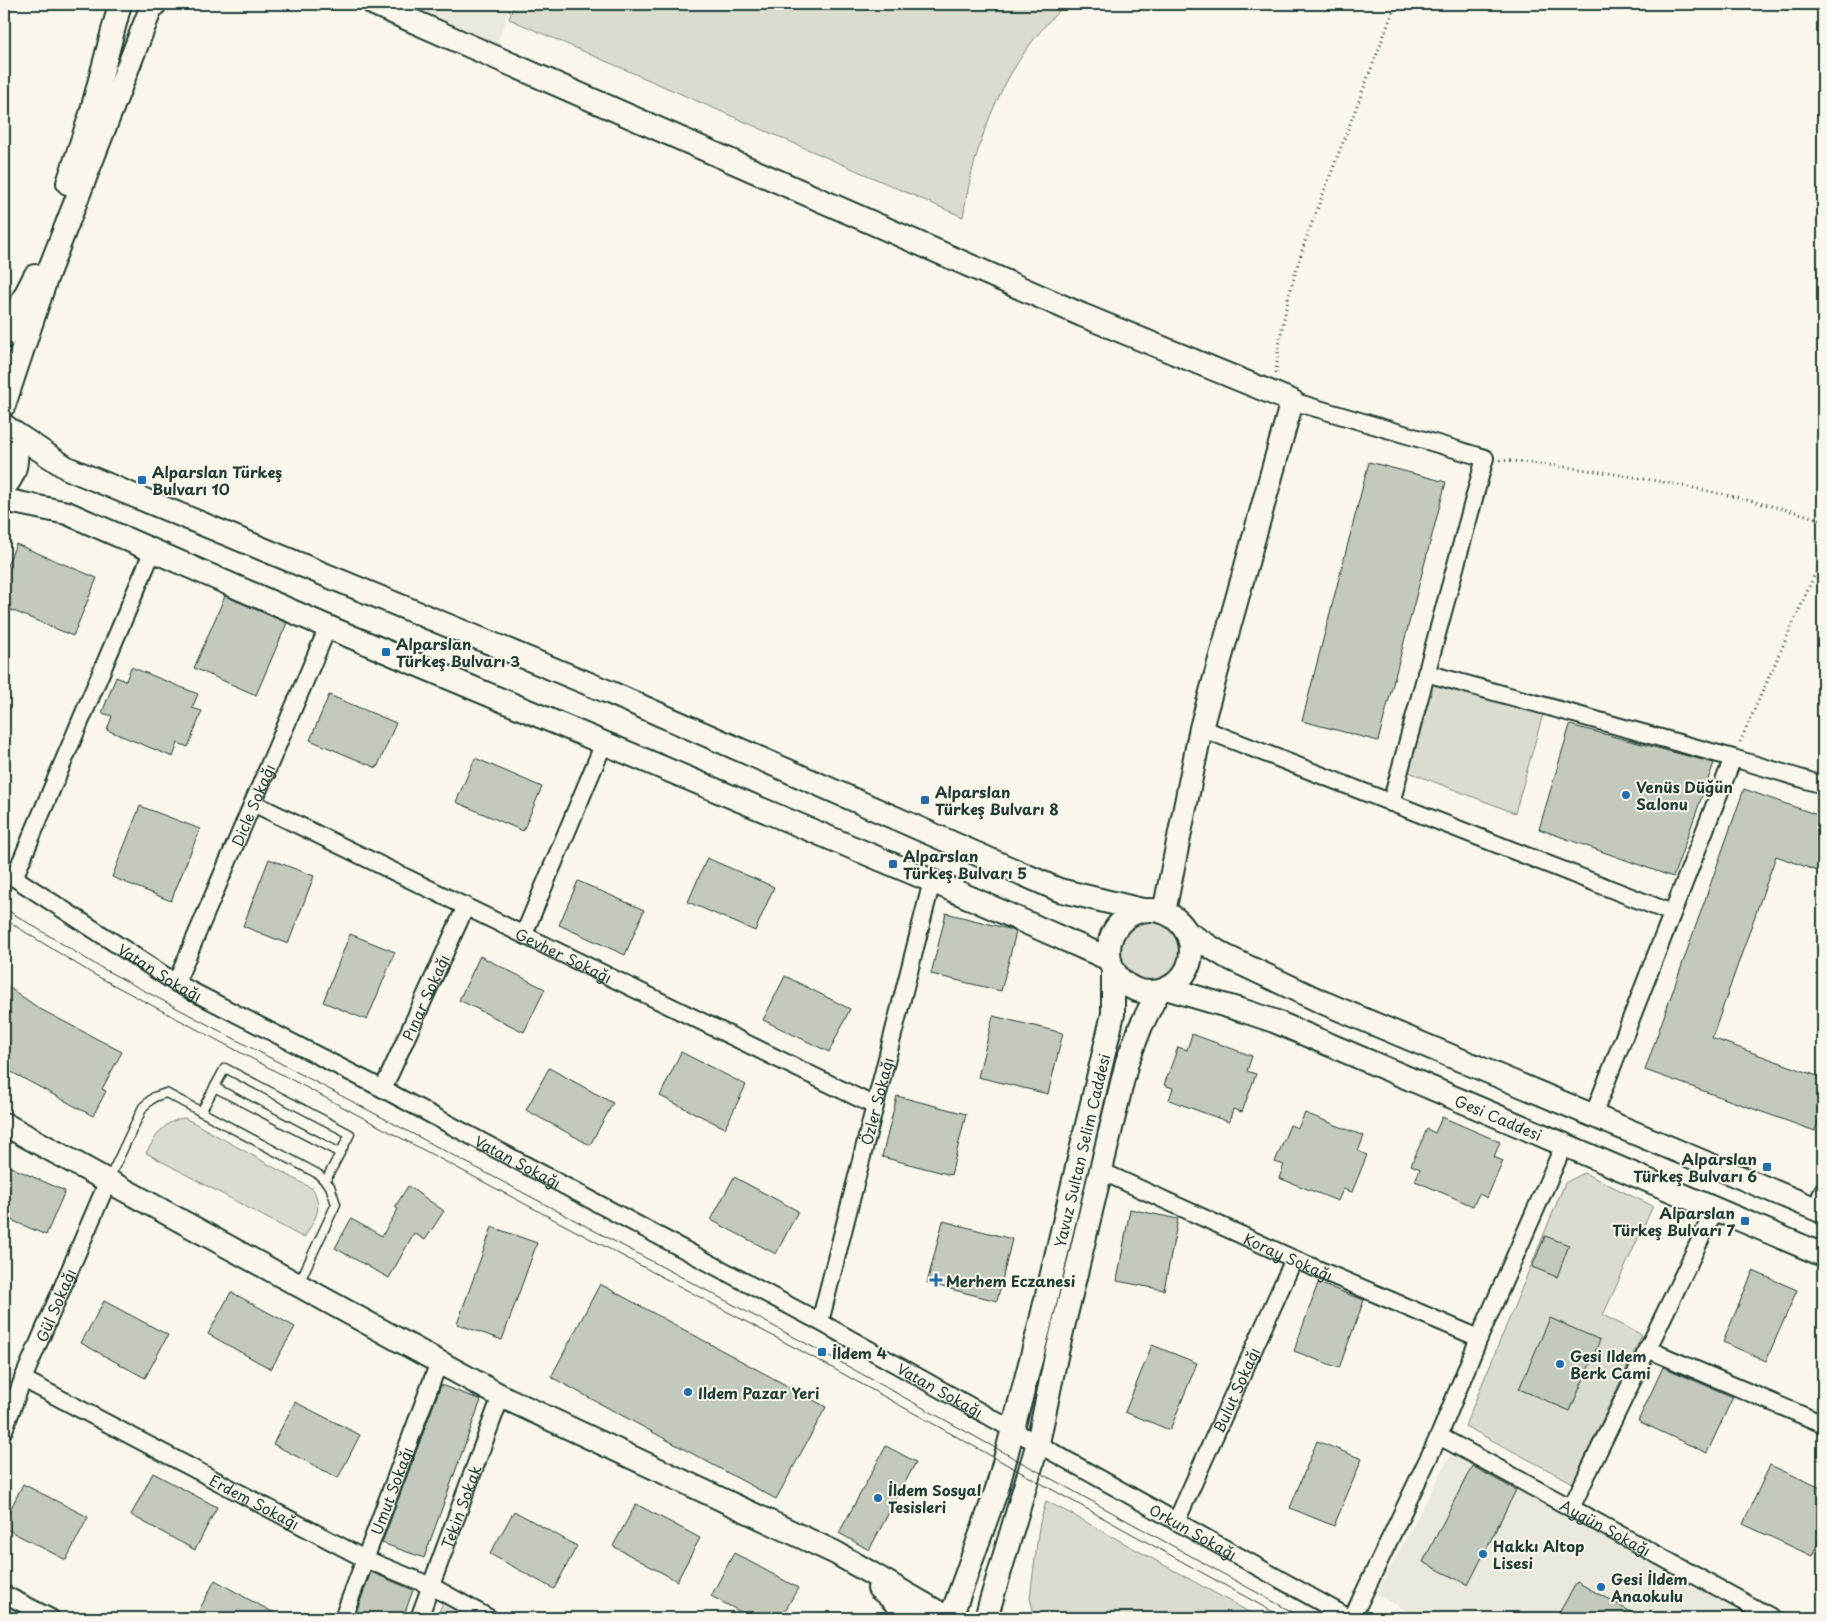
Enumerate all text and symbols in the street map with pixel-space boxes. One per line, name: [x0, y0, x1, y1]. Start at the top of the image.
place label: Alparslan Türkeş Bulvarı 10: [152, 460, 282, 500]
marker: Alparslan Türkeş Bulvarı 10: [136, 474, 148, 486]
place label: Alparslan Türkeş Bulvarı 3: [396, 632, 520, 672]
marker: Alparslan Türkeş Bulvarı 3: [380, 646, 392, 658]
street label: Dicle Sokağı: [225, 760, 280, 849]
place label: Venüs Düğün Salonu: [1636, 775, 1733, 815]
place label: Alparslan Türkeş Bulvarı 8: [935, 780, 1059, 820]
marker: Venüs Düğün Salonu: [1620, 789, 1632, 801]
marker: Alparslan Türkeş Bulvarı 8: [919, 794, 931, 806]
place label: Alparslan Türkeş Bulvarı 5: [903, 844, 1027, 884]
marker: Alparslan Türkeş Bulvarı 5: [887, 858, 899, 870]
street label: Gevher Sokağı: [512, 921, 616, 988]
street label: Vatan Sokağı: [114, 937, 206, 1006]
street label: Pınar Sokağı: [395, 950, 454, 1044]
street label: Yavuz Sultan Selim Caddesi: [1047, 1051, 1115, 1249]
street label: Özler Sokağı: [854, 1055, 898, 1147]
street label: Gesi Caddesi: [1452, 1088, 1546, 1146]
street label: Vatan Sokağı: [471, 1129, 565, 1194]
place label: Alparslan Türkeş Bulvarı 6: [1633, 1147, 1757, 1187]
marker: Alparslan Türkeş Bulvarı 6: [1761, 1161, 1773, 1173]
place label: Alparslan Türkeş Bulvarı 7: [1612, 1201, 1735, 1241]
marker: Alparslan Türkeş Bulvarı 7: [1739, 1215, 1751, 1227]
street label: Koray Sokağı: [1240, 1226, 1337, 1286]
street label: Gül Sokağı: [29, 1265, 81, 1345]
place label: Merhem Eczanesi: [946, 1269, 1076, 1292]
marker: Merhem Eczanesi: [930, 1274, 942, 1286]
place label: İldem 4: [832, 1341, 887, 1364]
street label: Bulut Sokağı: [1206, 1343, 1265, 1436]
place label: Gesi Ildem Berk Cami: [1570, 1344, 1650, 1384]
marker: İldem 4: [816, 1346, 828, 1358]
street label: Vatan Sokağı: [893, 1356, 987, 1423]
marker: Gesi Ildem Berk Cami: [1554, 1358, 1566, 1370]
place label: Ildem Pazar Yeri: [698, 1381, 819, 1404]
marker: Ildem Pazar Yeri: [682, 1386, 694, 1398]
street label: Umut Sokağı: [364, 1443, 418, 1538]
street label: Tekin Sokak: [434, 1461, 486, 1551]
street label: Erdem Sokağı: [206, 1468, 304, 1534]
place label: İldem Sosyal Tesisleri: [888, 1478, 981, 1518]
marker: İldem Sosyal Tesisleri: [872, 1492, 884, 1504]
street label: Aygün Sokağı: [1556, 1493, 1655, 1561]
street label: Orkun Sokağı: [1145, 1497, 1241, 1565]
place label: Hakkı Altop Lisesi: [1493, 1534, 1584, 1574]
marker: Hakkı Altop Lisesi: [1477, 1548, 1489, 1560]
place label: Gesi İldem Anaokulu: [1610, 1567, 1688, 1607]
marker: Gesi İldem Anaokulu: [1595, 1581, 1607, 1593]

